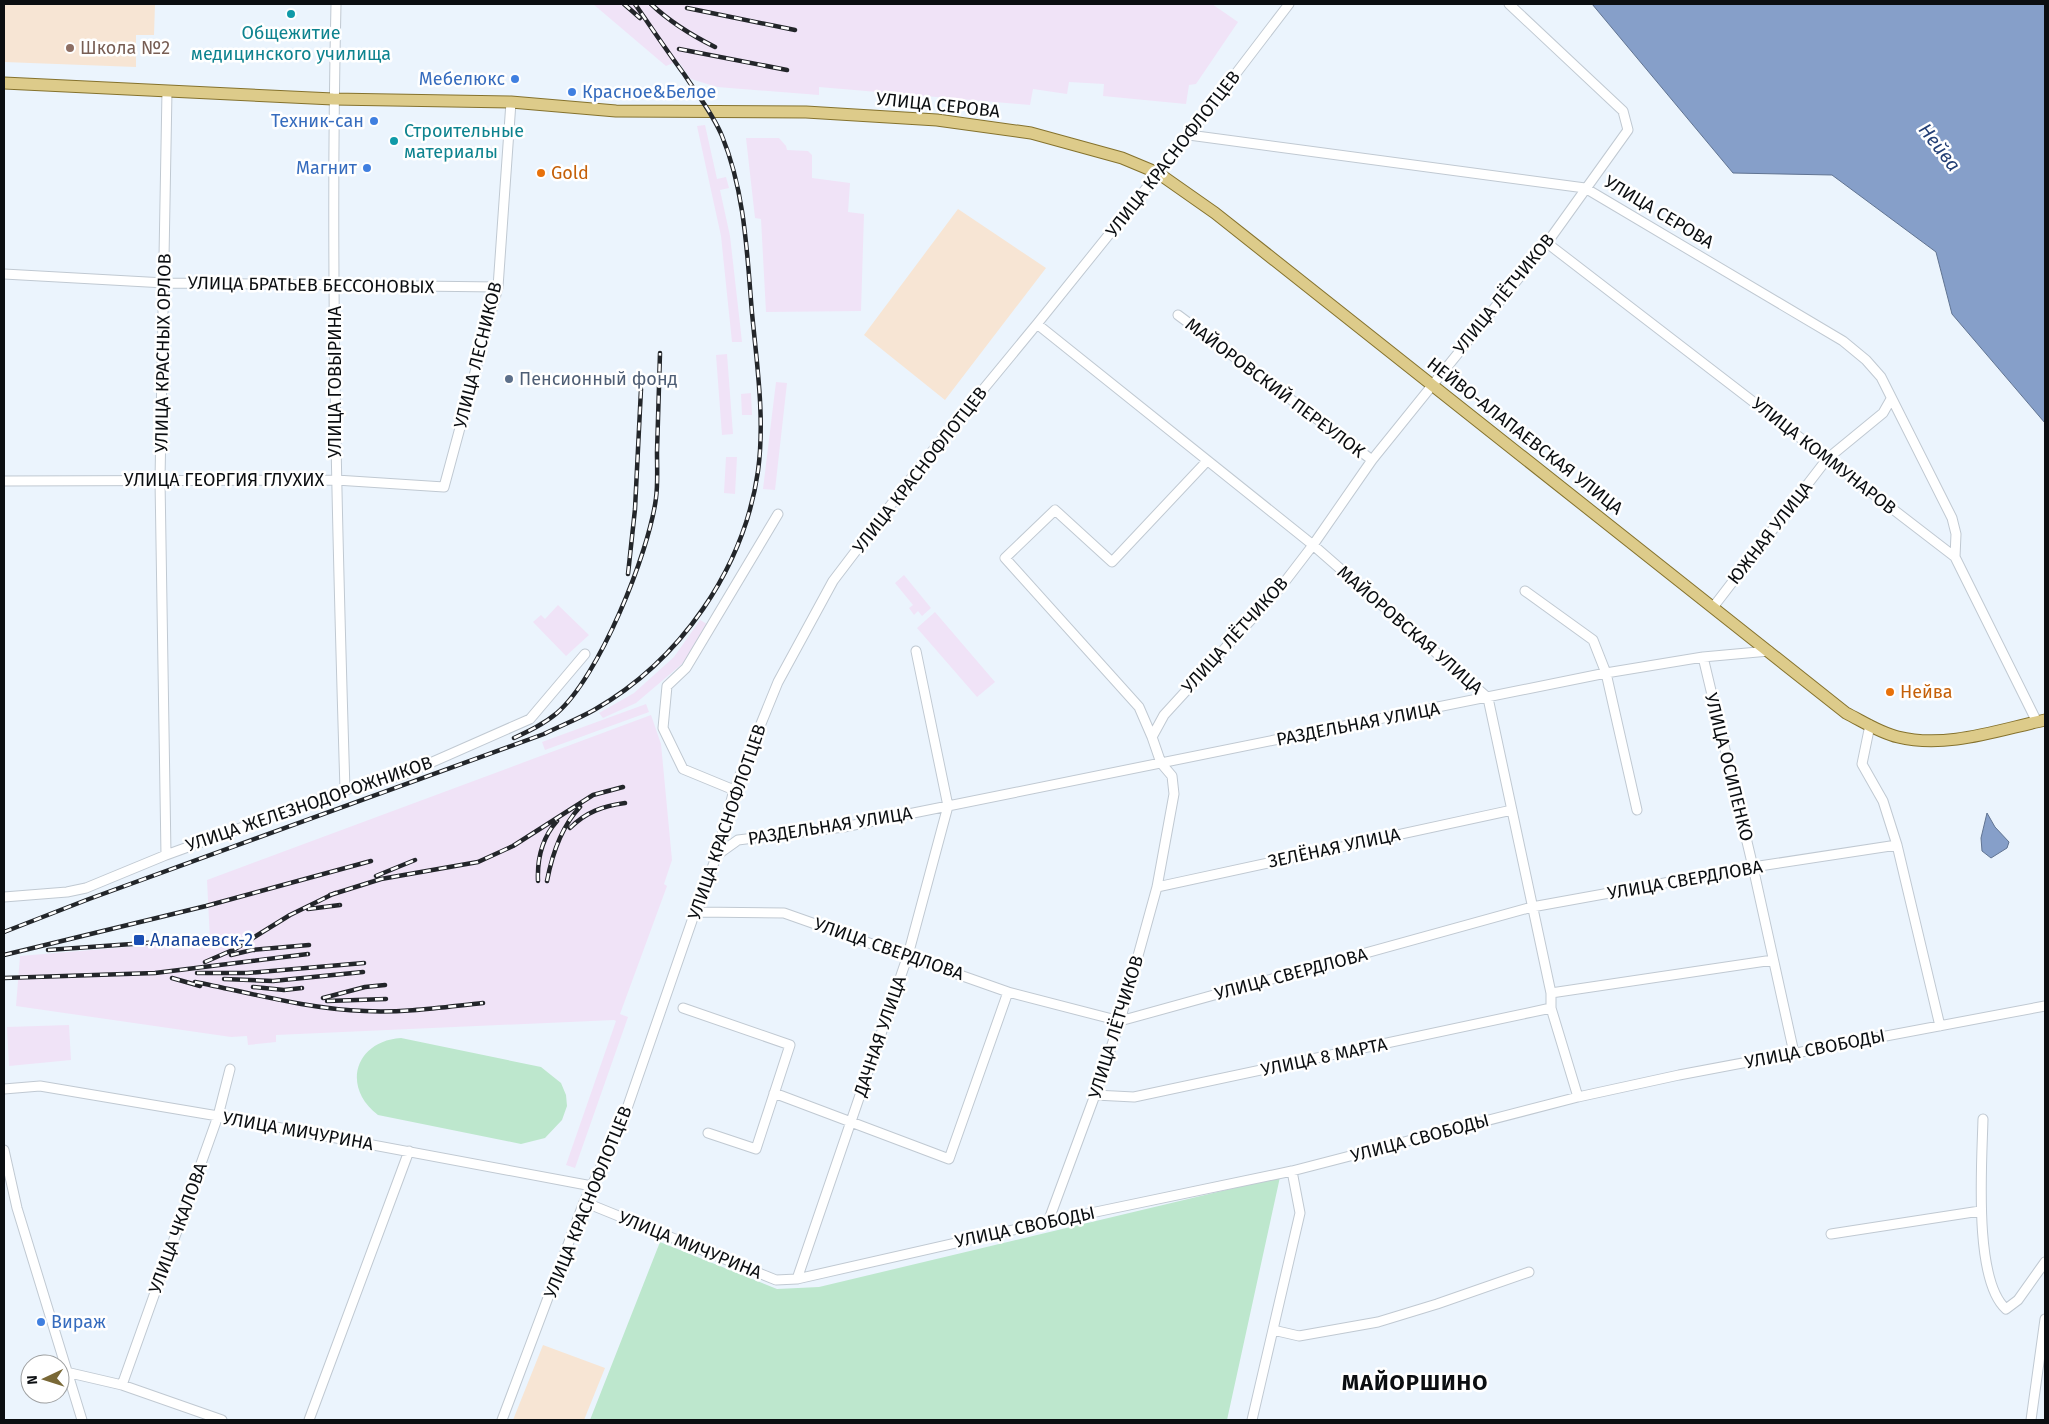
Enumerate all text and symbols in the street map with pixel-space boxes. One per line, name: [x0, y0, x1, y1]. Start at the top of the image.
marker: Общежитие медицинского училища: [285, 8, 297, 20]
place label: Общежитие медицинского училища: [191, 22, 391, 65]
place label: Школа №2: [80, 37, 170, 59]
marker: Школа №2: [64, 42, 76, 54]
street label: УЛИЦА КРАСНОФЛОТЦЕВ: [1101, 66, 1245, 242]
place label: Мебелюкс: [419, 68, 505, 90]
marker: Мебелюкс: [509, 73, 521, 85]
place label: Красное&Белое: [582, 81, 716, 103]
marker: Красное&Белое: [566, 86, 578, 98]
street label: УЛИЦА СЕРОВА: [875, 88, 1002, 123]
place label: Техник-сан: [271, 110, 364, 132]
marker: Техник-сан: [368, 115, 380, 127]
water label: Нейва: [1914, 119, 1965, 176]
place label: Строительные материалы: [404, 120, 524, 163]
marker: Строительные материалы: [388, 135, 400, 147]
place label: Магнит: [296, 157, 358, 179]
marker: Магнит: [361, 162, 373, 174]
place label: Gold: [551, 162, 589, 184]
marker: Gold: [535, 167, 547, 179]
street label: УЛИЦА СЕРОВА: [1600, 171, 1719, 254]
street label: УЛИЦА ЛЁТЧИКОВ: [1449, 229, 1559, 359]
street label: УЛИЦА КРАСНЫХ ОРЛОВ: [150, 253, 176, 453]
street label: УЛИЦА БРАТЬЕВ БЕССОНОВЫХ: [188, 272, 435, 298]
street label: УЛИЦА ЛЕСНИКОВ: [449, 279, 507, 431]
street label: УЛИЦА ГОВЫРИНА: [324, 305, 346, 458]
street label: МАЙОРОВСКИЙ ПЕРЕУЛОК: [1181, 313, 1369, 463]
street label: НЕЙВО-АЛАПАЕВСКАЯ УЛИЦА: [1423, 353, 1628, 520]
place label: Пенсионный фонд: [519, 368, 678, 390]
marker: Пенсионный фонд: [503, 373, 515, 385]
street label: УЛИЦА КРАСНОФЛОТЦЕВ: [848, 382, 992, 558]
street label: УЛИЦА КОММУНАРОВ: [1747, 393, 1901, 519]
street label: УЛИЦА ГЕОРГИЯ ГЛУХИХ: [124, 469, 324, 491]
street label: ЮЖНАЯ УЛИЦА: [1723, 477, 1817, 589]
street label: МАЙОРОВСКАЯ УЛИЦА: [1333, 561, 1488, 700]
street label: УЛИЦА ЛЁТЧИКОВ: [1177, 572, 1293, 698]
place label: Нейва: [1900, 681, 1953, 703]
marker: Нейва: [1884, 686, 1896, 698]
street label: УЛИЦА ОСИПЕНКО: [1700, 691, 1758, 843]
street label: РАЗДЕЛЬНАЯ УЛИЦА: [1274, 697, 1442, 751]
street label: УЛИЦА КРАСНОФЛОТЦЕВ: [683, 721, 771, 923]
street label: УЛИЦА ЖЕЛЕЗНОДОРОЖНИКОВ: [183, 751, 435, 857]
street label: РАЗДЕЛЬНАЯ УЛИЦА: [746, 802, 914, 850]
street label: ЗЕЛЁНАЯ УЛИЦА: [1266, 823, 1403, 873]
street label: УЛИЦА СВЕРДЛОВА: [1606, 855, 1765, 904]
street label: УЛИЦА СВЕРДЛОВА: [811, 913, 968, 985]
place label: Алапаевск-2: [150, 929, 253, 951]
marker: Алапаевск-2: [132, 933, 146, 947]
street label: УЛИЦА СВЕРДЛОВА: [1212, 943, 1370, 1005]
street label: УЛИЦА ЛЁТЧИКОВ: [1084, 953, 1148, 1101]
street label: ДАЧНАЯ УЛИЦА: [849, 972, 911, 1100]
street label: УЛИЦА СВОБОДЫ: [1743, 1025, 1887, 1073]
street label: УЛИЦА 8 МАРТА: [1259, 1033, 1390, 1081]
street label: УЛИЦА КРАСНОФЛОТЦЕВ: [539, 1103, 637, 1301]
street label: УЛИЦА МИЧУРИНА: [221, 1107, 376, 1155]
street label: УЛИЦА СВОБОДЫ: [1348, 1109, 1492, 1167]
street label: УЛИЦА ЧКАЛОВА: [144, 1159, 212, 1297]
street label: УЛИЦА СВОБОДЫ: [953, 1201, 1097, 1253]
street label: УЛИЦА МИЧУРИНА: [615, 1206, 766, 1284]
place label: Вираж: [51, 1311, 106, 1333]
marker: Вираж: [35, 1316, 47, 1328]
north arrow: [20, 1354, 70, 1404]
district label: МАЙОРШИНО: [1342, 1369, 1488, 1396]
text: N: [24, 1375, 41, 1385]

